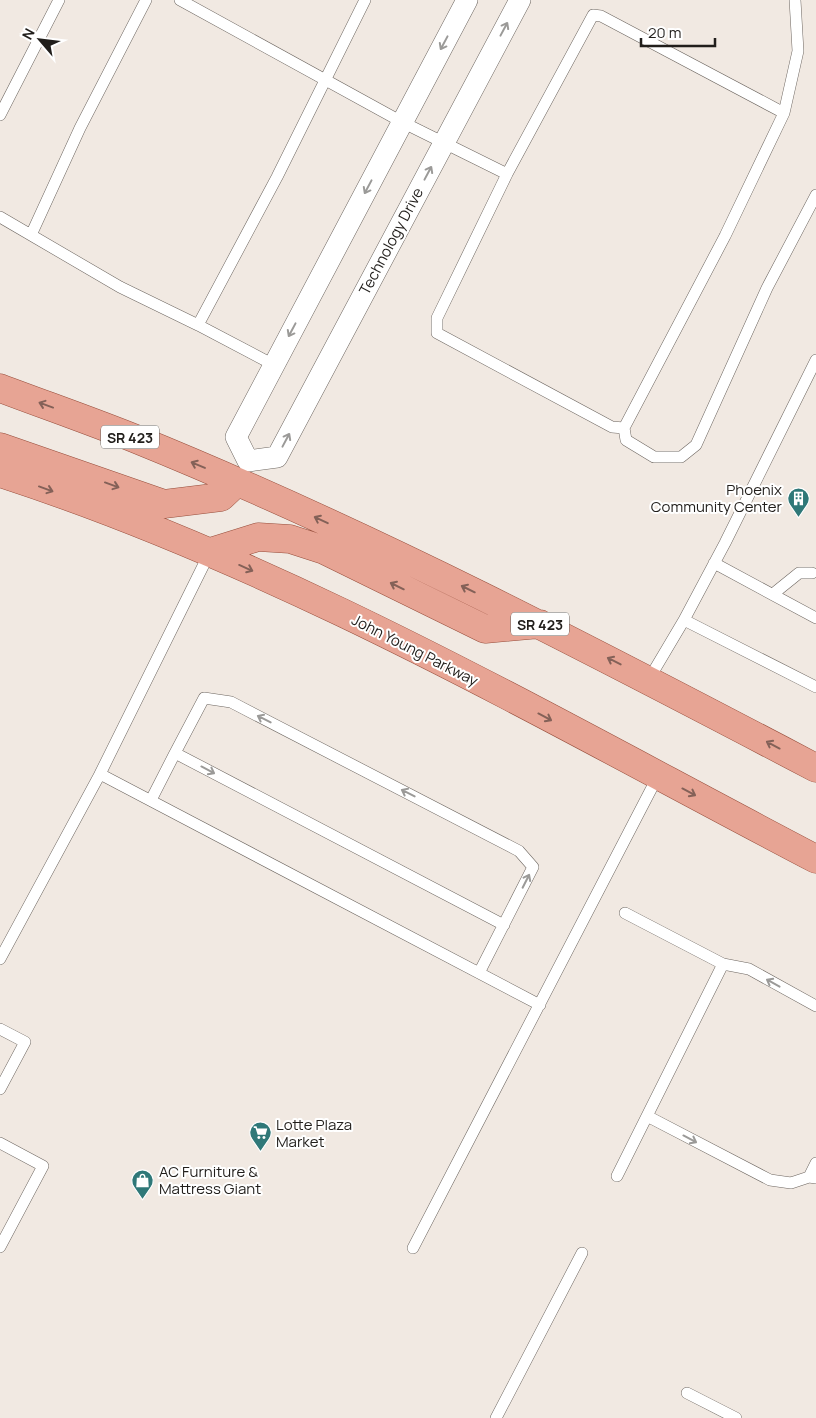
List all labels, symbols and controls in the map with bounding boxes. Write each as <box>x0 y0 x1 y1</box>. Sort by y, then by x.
north arrow <box>15 15 65 65</box>
scale bar <box>641 15 715 47</box>
one-way arrow <box>500 22 509 37</box>
text: 20 m <box>648 22 681 43</box>
text: N <box>17 25 39 43</box>
one-way arrow <box>439 35 448 50</box>
one-way arrow <box>423 165 433 180</box>
one-way arrow <box>363 179 373 194</box>
street label: Technology Drive <box>354 183 428 298</box>
one-way arrow <box>287 323 297 338</box>
one-way arrow <box>39 400 55 409</box>
road number: SR 423 <box>101 426 159 448</box>
one-way arrow <box>281 432 291 447</box>
one-way arrow <box>190 460 206 469</box>
place label: Phoenix Community Center <box>651 479 783 517</box>
one-way arrow <box>104 481 120 490</box>
one-way arrow <box>38 485 53 494</box>
building icon: Phoenix Community Center <box>786 486 810 517</box>
one-way arrow <box>314 515 329 525</box>
one-way arrow <box>238 564 253 573</box>
one-way arrow <box>390 581 405 590</box>
one-way arrow <box>461 584 476 593</box>
street label: John Young Parkway <box>348 609 482 691</box>
road number: SR 423 <box>511 612 569 636</box>
one-way arrow <box>607 656 622 665</box>
one-way arrow <box>537 712 552 722</box>
one-way arrow <box>256 714 271 724</box>
one-way arrow <box>766 740 781 750</box>
one-way arrow <box>200 766 215 775</box>
one-way arrow <box>401 788 416 797</box>
one-way arrow <box>681 788 696 797</box>
one-way arrow <box>521 874 531 889</box>
one-way arrow <box>767 977 781 987</box>
place label: Lotte Plaza Market <box>276 1114 352 1152</box>
supermarket icon: Lotte Plaza Market <box>248 1121 272 1152</box>
one-way arrow <box>682 1135 697 1144</box>
place label: AC Furniture & Mattress Giant <box>159 1161 261 1199</box>
shop icon: AC Furniture & Mattress Giant <box>131 1168 155 1199</box>

